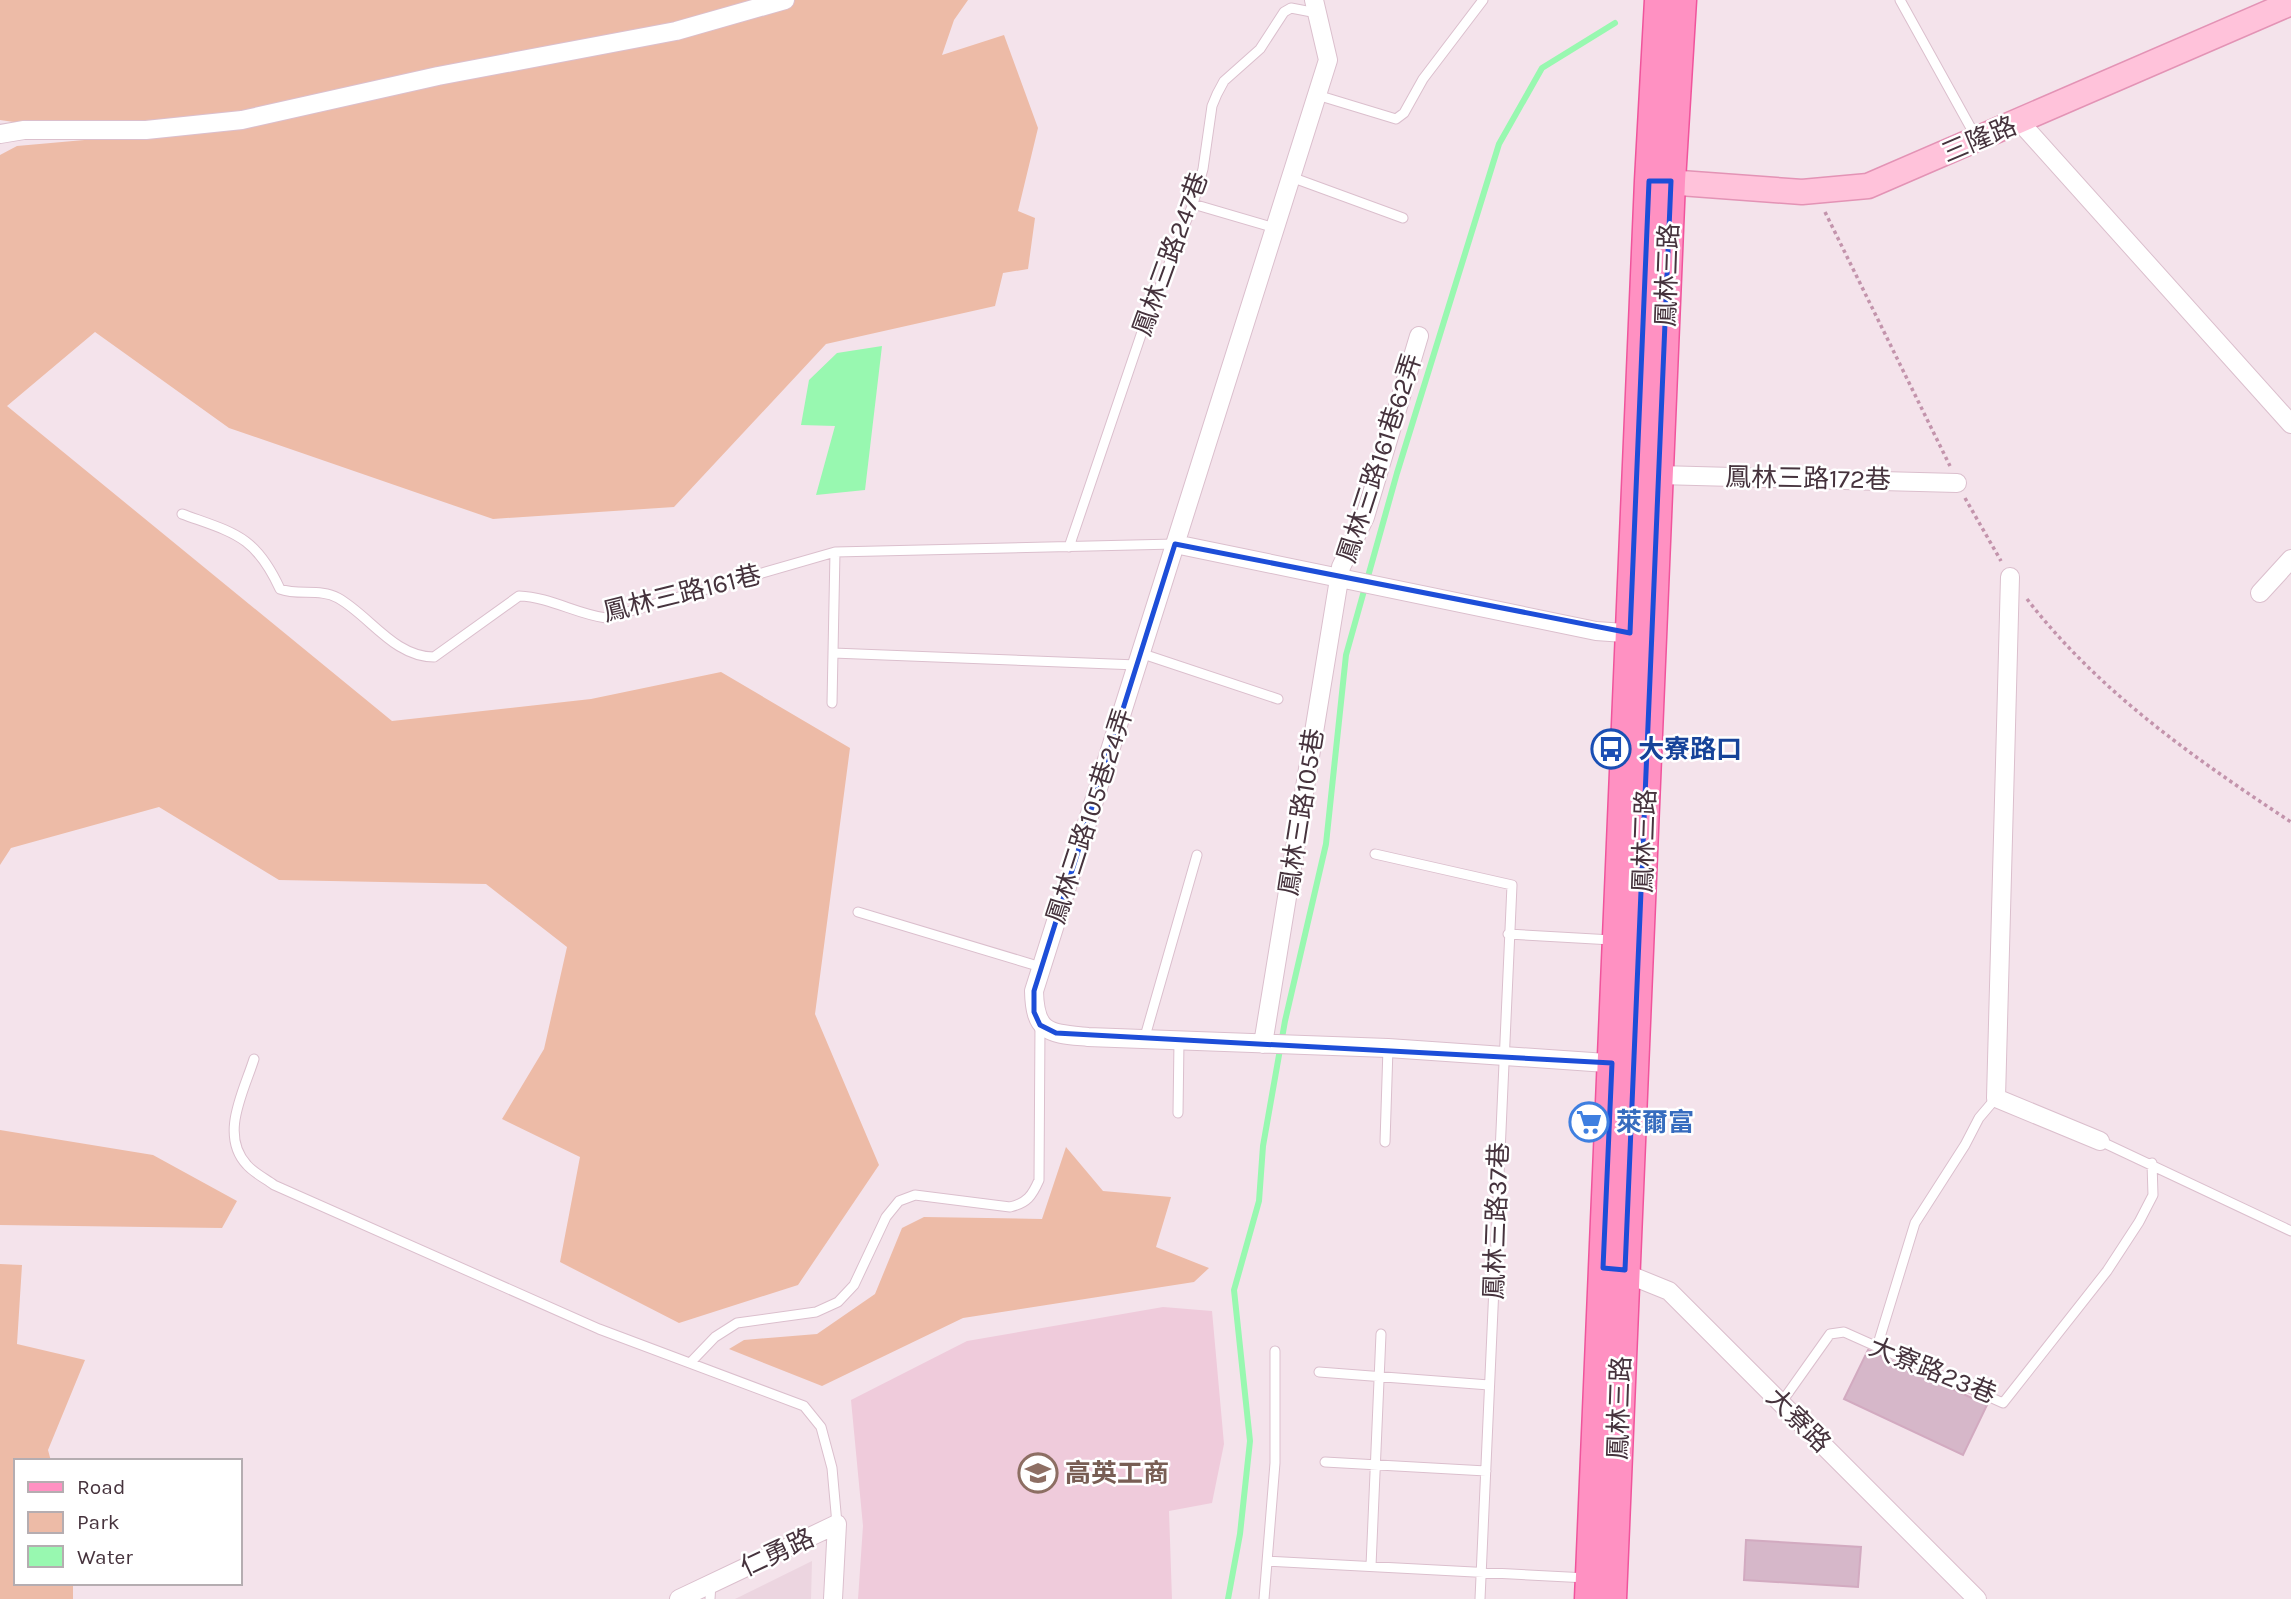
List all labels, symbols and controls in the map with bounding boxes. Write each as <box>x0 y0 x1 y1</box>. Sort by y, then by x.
street label: 三隆路 <box>1937 110 2021 169</box>
street label: 鳳林三路247巷 <box>1127 168 1214 340</box>
street label: 鳳林三路 <box>1650 223 1685 328</box>
street label: 鳳林三路161巷62弄 <box>1331 350 1428 567</box>
street label: 鳳林三路172巷 <box>1725 462 1891 495</box>
street label: 鳳林三路161巷 <box>600 559 765 628</box>
street label: 鳳林三路105巷24弄 <box>1040 705 1139 928</box>
street label: 鳳林三路105巷 <box>1273 726 1330 898</box>
bus stop icon: 大寮路口 <box>1590 728 1632 770</box>
place label: 大寮路口 <box>1638 734 1742 765</box>
street label: 鳳林三路 <box>1627 789 1662 894</box>
supermarket icon: 萊爾富 <box>1568 1101 1610 1143</box>
place label: 萊爾富 <box>1616 1107 1694 1138</box>
street label: 鳳林三路37巷 <box>1478 1142 1515 1300</box>
street label: 大寮路23巷 <box>1865 1331 2001 1410</box>
street label: 鳳林三路 <box>1602 1356 1637 1461</box>
street label: 大寮路 <box>1760 1382 1837 1459</box>
school or university icon: 高英工商 <box>1017 1452 1059 1494</box>
place label: 高英工商 <box>1065 1458 1169 1489</box>
legend <box>14 1459 242 1585</box>
text: Road <box>77 1475 125 1499</box>
text: Park <box>77 1510 120 1534</box>
street label: 仁勇路 <box>735 1522 819 1583</box>
text: Water <box>77 1545 133 1569</box>

